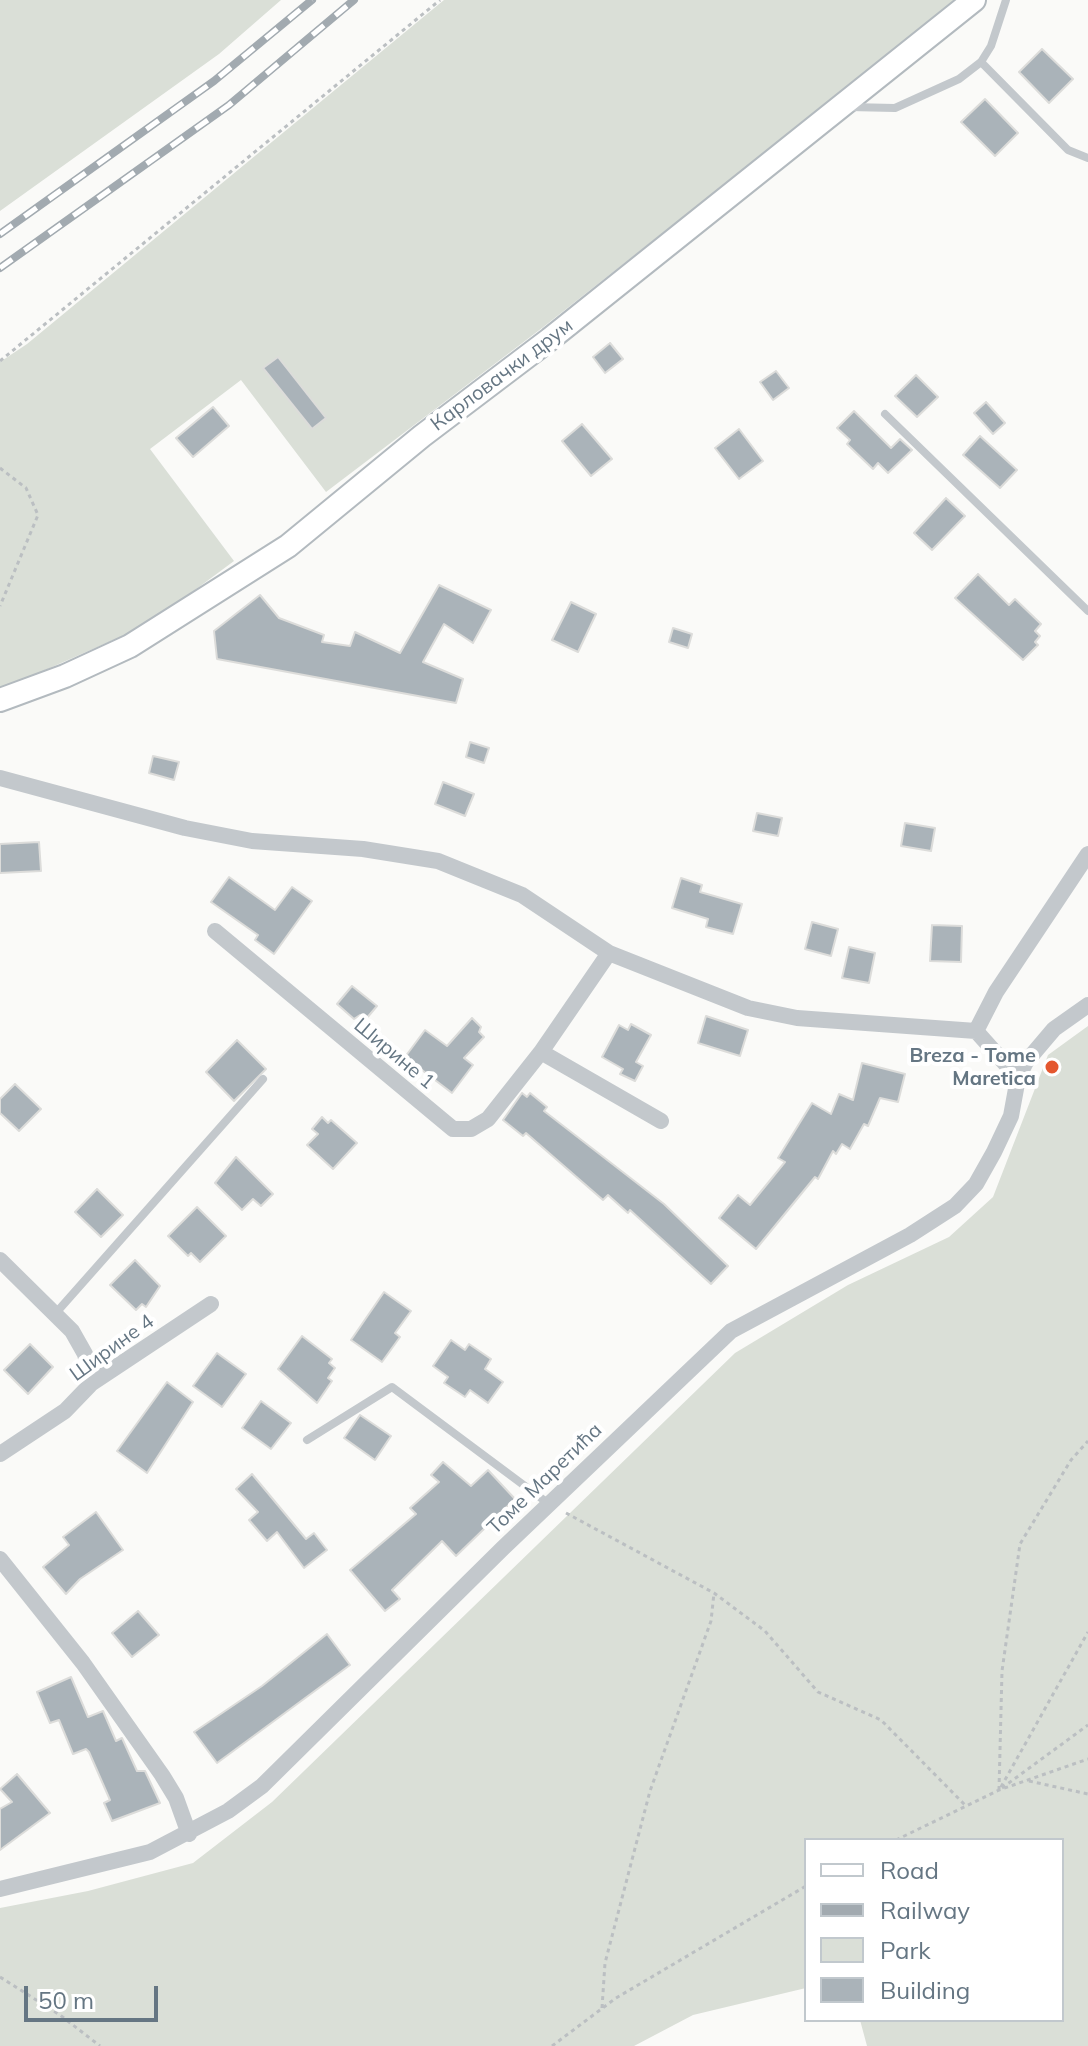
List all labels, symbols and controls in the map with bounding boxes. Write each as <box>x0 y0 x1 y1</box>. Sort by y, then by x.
street label: Карловачки друм <box>426 314 578 436</box>
street label: Ширине 1 <box>349 1013 439 1095</box>
place label: Breza - Tome Maretica <box>910 1044 1036 1091</box>
marker: Breza - Tome Maretica <box>1043 1058 1061 1076</box>
street label: Ширине 4 <box>65 1310 159 1386</box>
street label: Томе Маретића <box>483 1418 607 1540</box>
legend <box>804 1838 1064 2022</box>
text: Road <box>880 1855 939 1885</box>
text: Railway <box>880 1895 970 1925</box>
text: Park <box>880 1935 931 1965</box>
scale bar <box>28 1970 162 2020</box>
text: Building <box>880 1975 970 2005</box>
text: 50 m <box>38 1985 94 2015</box>

